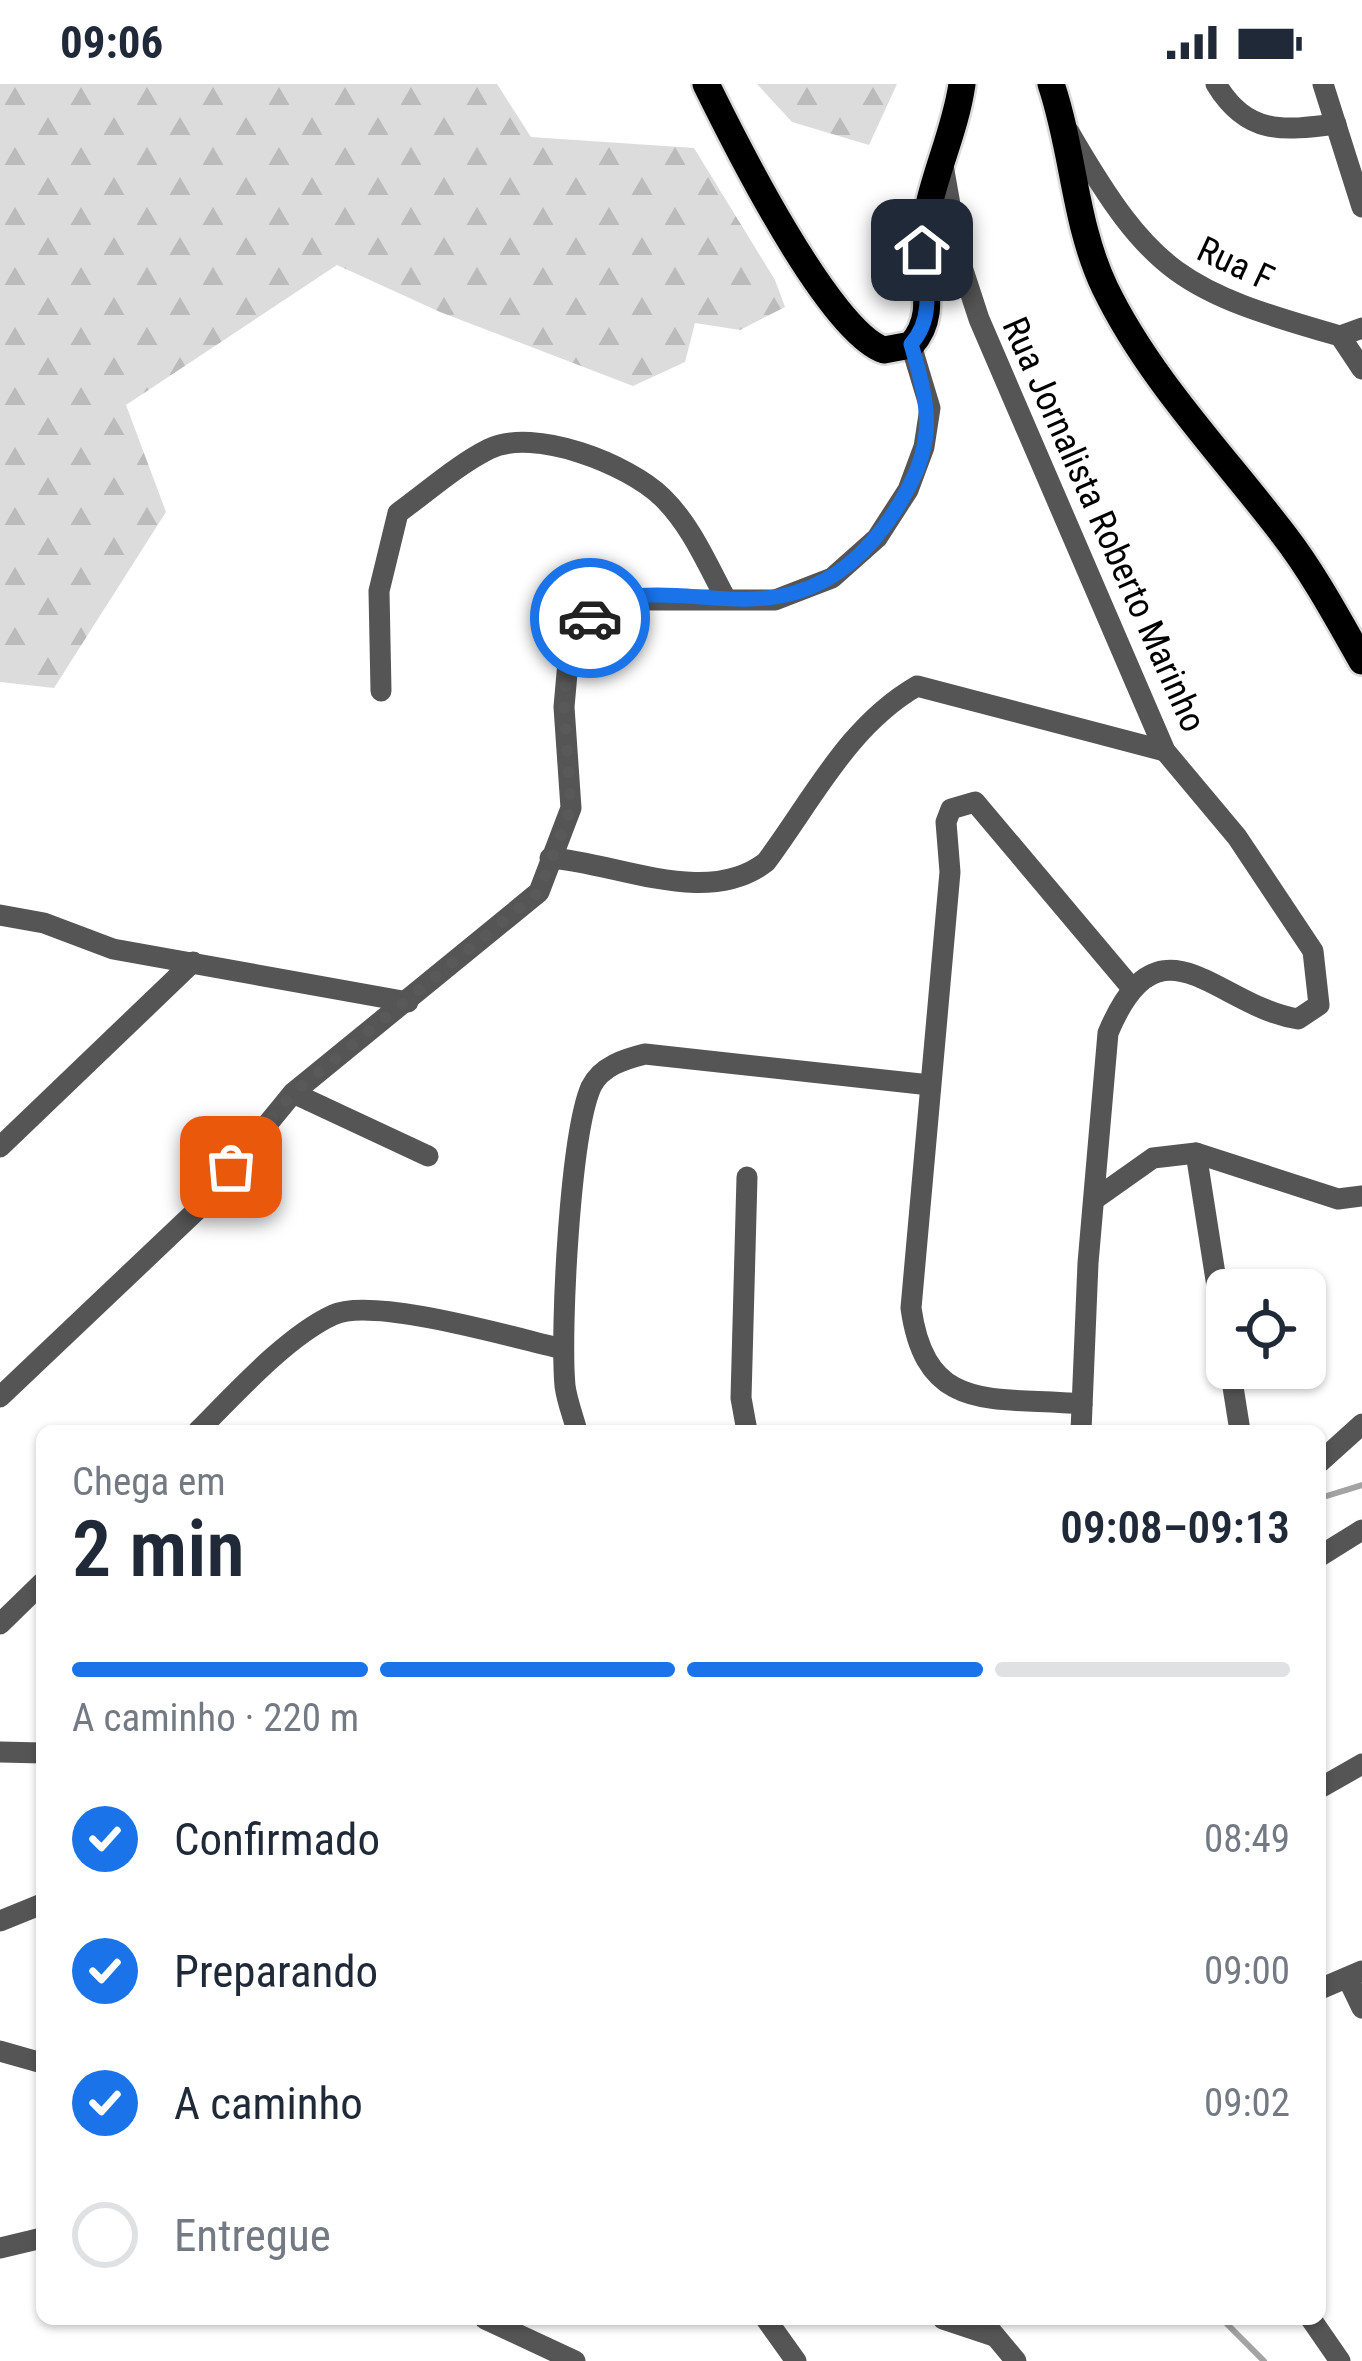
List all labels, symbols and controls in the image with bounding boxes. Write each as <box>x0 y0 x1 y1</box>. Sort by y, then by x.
text: 09:06 <box>60 16 163 69</box>
pin <box>871 199 973 301</box>
icon: home <box>889 217 955 283</box>
street label: Rua F <box>1191 228 1280 300</box>
street label: Rua Jornalista Roberto Marinho <box>994 311 1215 738</box>
courier <box>530 558 650 678</box>
icon: car <box>557 585 623 651</box>
pin <box>180 1116 282 1218</box>
icon: bag <box>198 1134 264 1200</box>
map controls <box>1206 1269 1326 1389</box>
button: locate <box>1206 1269 1326 1389</box>
text: Chega em <box>72 1459 226 1505</box>
text: 09:08–09:13 <box>1060 1501 1290 1554</box>
text: 2 min <box>72 1504 245 1595</box>
text: A caminho · 220 m <box>72 1695 359 1741</box>
icon: check <box>72 1806 138 1872</box>
text: Confirmado <box>174 1813 380 1866</box>
text: 08:49 <box>1204 1816 1290 1862</box>
icon: check <box>72 1938 138 2004</box>
text: Preparando <box>174 1945 378 1998</box>
text: 09:00 <box>1204 1948 1290 1994</box>
icon: check <box>72 2070 138 2136</box>
text: A caminho <box>174 2077 363 2130</box>
text: 09:02 <box>1204 2080 1290 2126</box>
text: Entregue <box>174 2209 331 2262</box>

